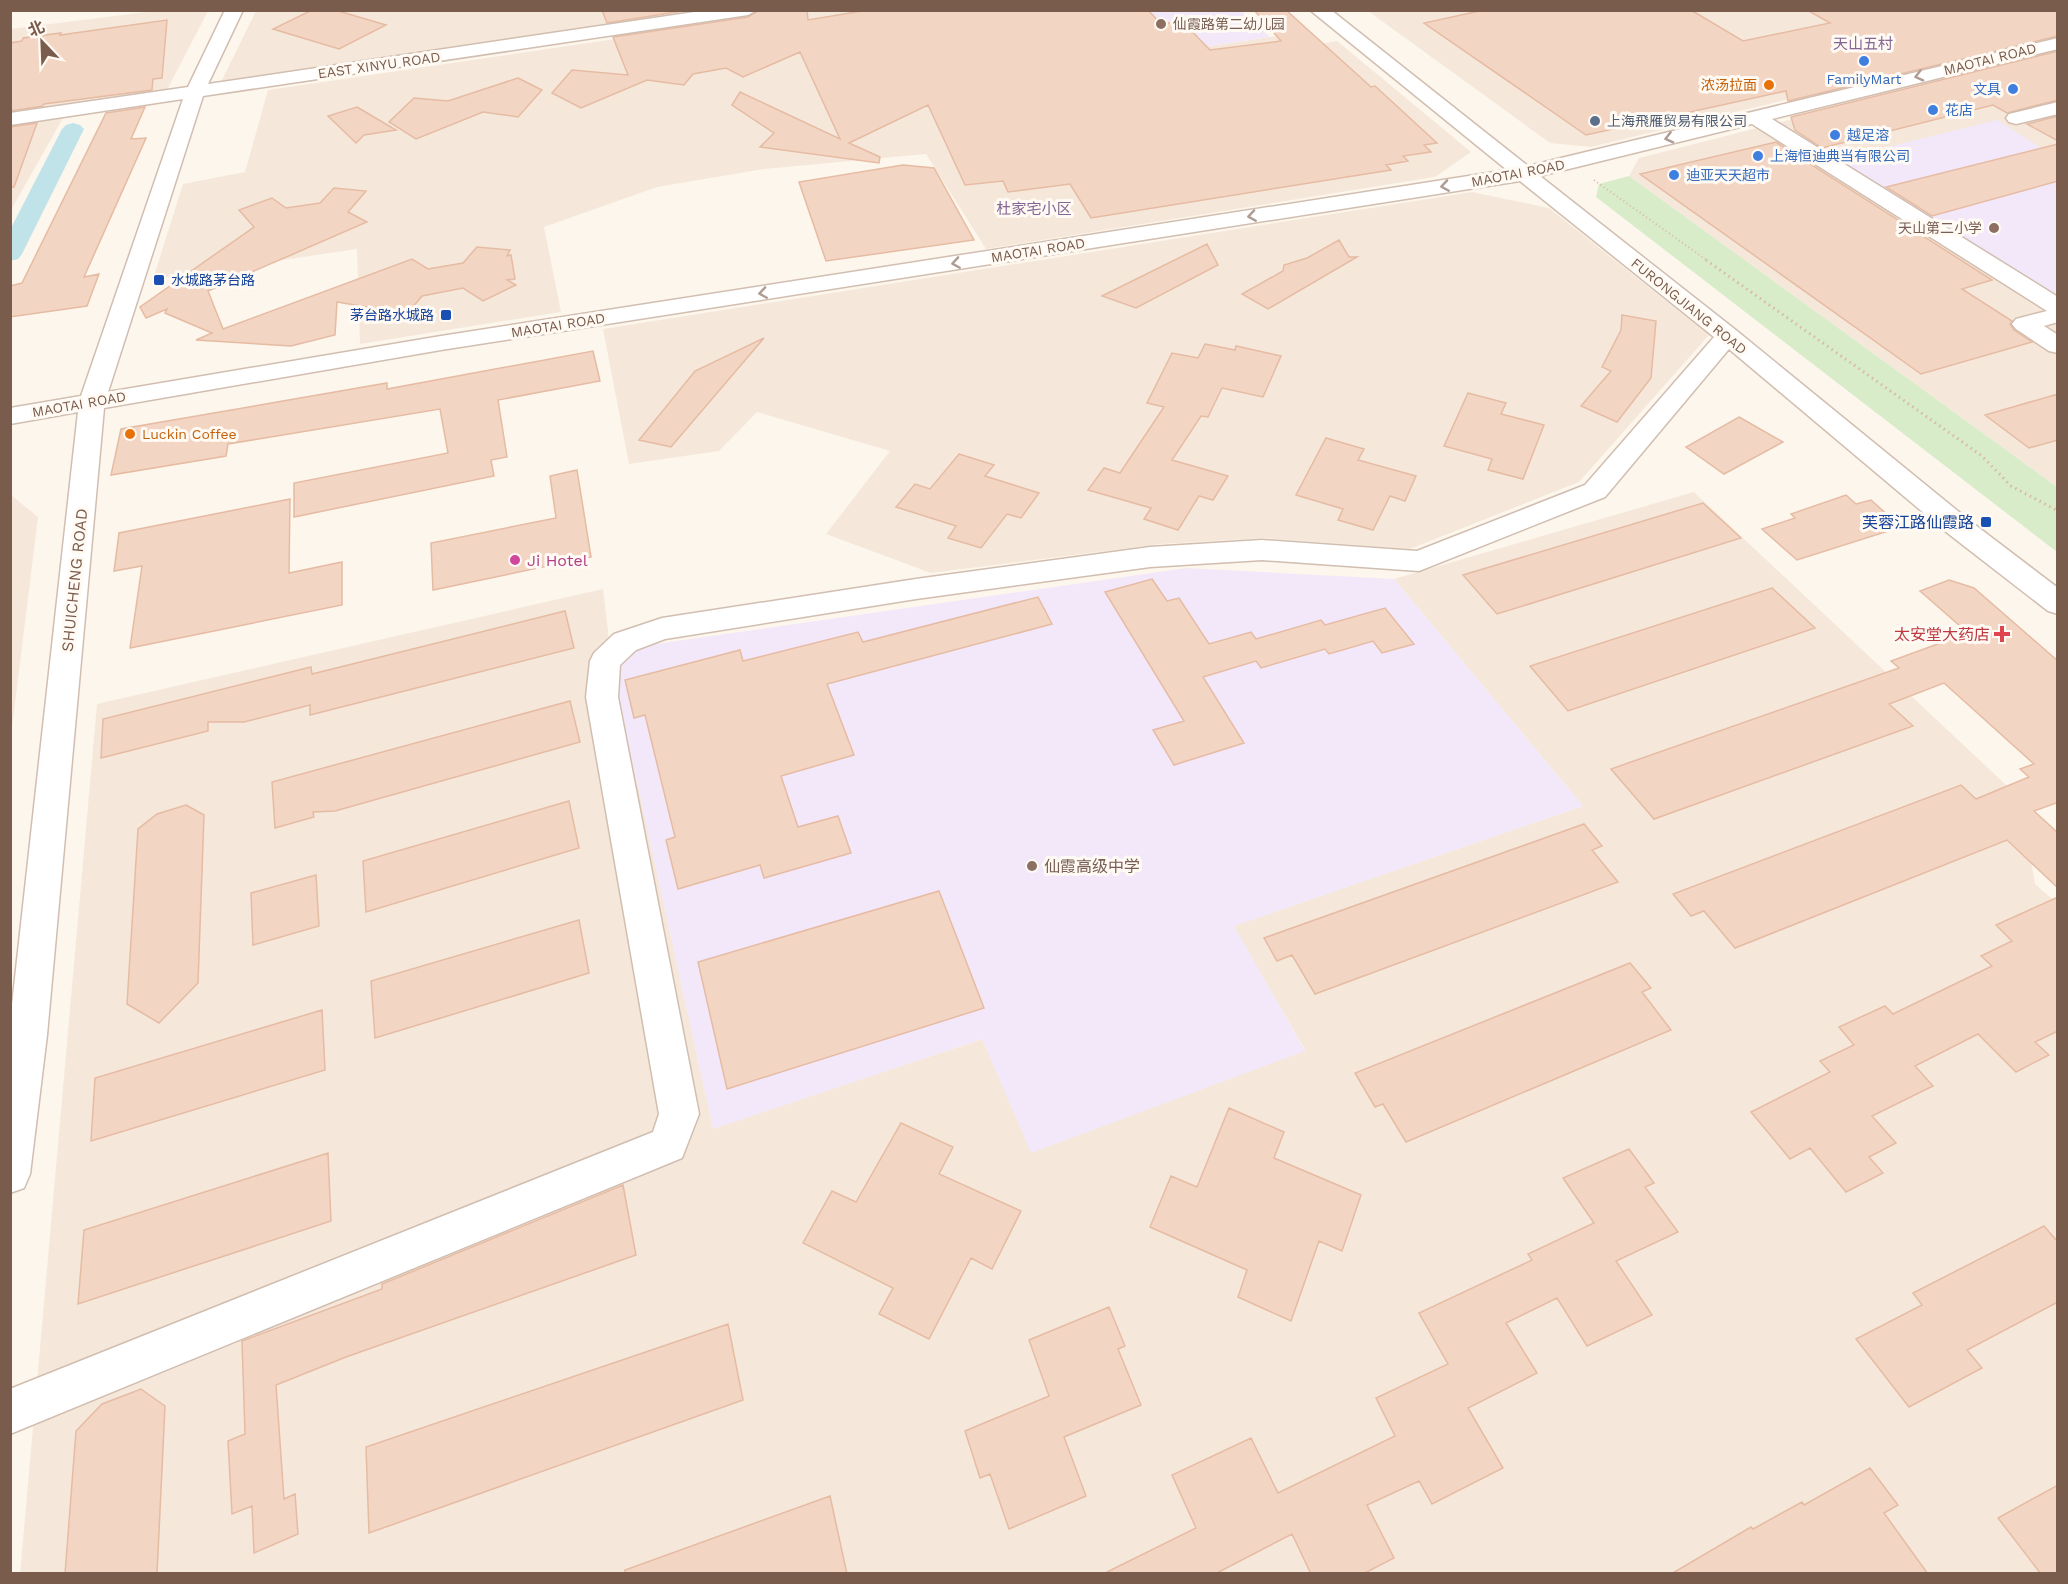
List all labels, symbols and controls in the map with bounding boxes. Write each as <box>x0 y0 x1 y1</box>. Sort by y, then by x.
north arrow <box>12 12 72 72</box>
place label: 仙霞路第二幼儿园 <box>1173 16 1285 32</box>
text: 北 <box>25 17 47 41</box>
marker: 仙霞路第二幼儿园 <box>1154 17 1168 31</box>
district label: 天山五村 <box>1833 35 1893 53</box>
street label: MAOTAI ROAD <box>1942 40 2038 78</box>
street label: EAST XINYU ROAD <box>317 48 441 82</box>
marker: FamilyMart <box>1857 54 1871 68</box>
one-way arrow <box>1914 69 1924 82</box>
place label: FamilyMart <box>1827 71 1902 87</box>
place label: 浓汤拉面 <box>1701 77 1757 93</box>
marker: 浓汤拉面 <box>1762 78 1776 92</box>
place label: 文具 <box>1973 81 2001 97</box>
marker: 文具 <box>2006 82 2020 96</box>
place label: 花店 <box>1945 102 1973 118</box>
marker: 花店 <box>1926 103 1940 117</box>
place label: 上海飛雁贸易有限公司 <box>1607 113 1747 129</box>
marker: 上海飛雁贸易有限公司 <box>1588 114 1602 128</box>
place label: 越足溶 <box>1847 127 1889 143</box>
marker: 越足溶 <box>1828 128 1842 142</box>
one-way arrow <box>1664 131 1674 144</box>
place label: 上海恒迪典当有限公司 <box>1770 148 1910 164</box>
marker: 上海恒迪典当有限公司 <box>1751 149 1765 163</box>
street label: MAOTAI ROAD <box>1470 156 1566 190</box>
place label: 迪亚天天超市 <box>1686 167 1770 183</box>
marker: 迪亚天天超市 <box>1667 168 1681 182</box>
one-way arrow <box>1440 180 1449 192</box>
district label: 杜家宅小区 <box>996 200 1072 218</box>
one-way arrow <box>1247 210 1257 222</box>
place label: 天山第二小学 <box>1898 220 1982 236</box>
marker: 天山第二小学 <box>1987 221 2001 235</box>
street label: MAOTAI ROAD <box>990 235 1086 265</box>
street label: FURONGJIANG ROAD <box>1628 255 1750 357</box>
one-way arrow <box>951 256 960 268</box>
place label: 水城路茅台路 <box>171 272 255 288</box>
marker: 水城路茅台路 <box>152 273 166 287</box>
one-way arrow <box>758 286 768 299</box>
place label: 茅台路水城路 <box>350 307 434 323</box>
marker: 茅台路水城路 <box>439 308 453 322</box>
street label: MAOTAI ROAD <box>510 310 606 340</box>
street label: MAOTAI ROAD <box>31 388 127 420</box>
place label: Luckin Coffee <box>142 426 237 442</box>
marker: Luckin Coffee <box>123 427 137 441</box>
street label: SHUICHENG ROAD <box>58 507 91 653</box>
place label: 芙蓉江路仙霞路 <box>1862 513 1974 532</box>
marker: 芙蓉江路仙霞路 <box>1979 515 1993 529</box>
place label: Ji Hotel <box>527 551 588 570</box>
marker: Ji Hotel <box>508 553 522 567</box>
place label: 太安堂大药店 <box>1894 625 1990 644</box>
marker: 太安堂大药店 <box>1995 627 2009 641</box>
place label: 仙霞高级中学 <box>1044 857 1140 876</box>
marker: 仙霞高级中学 <box>1025 859 1039 873</box>

